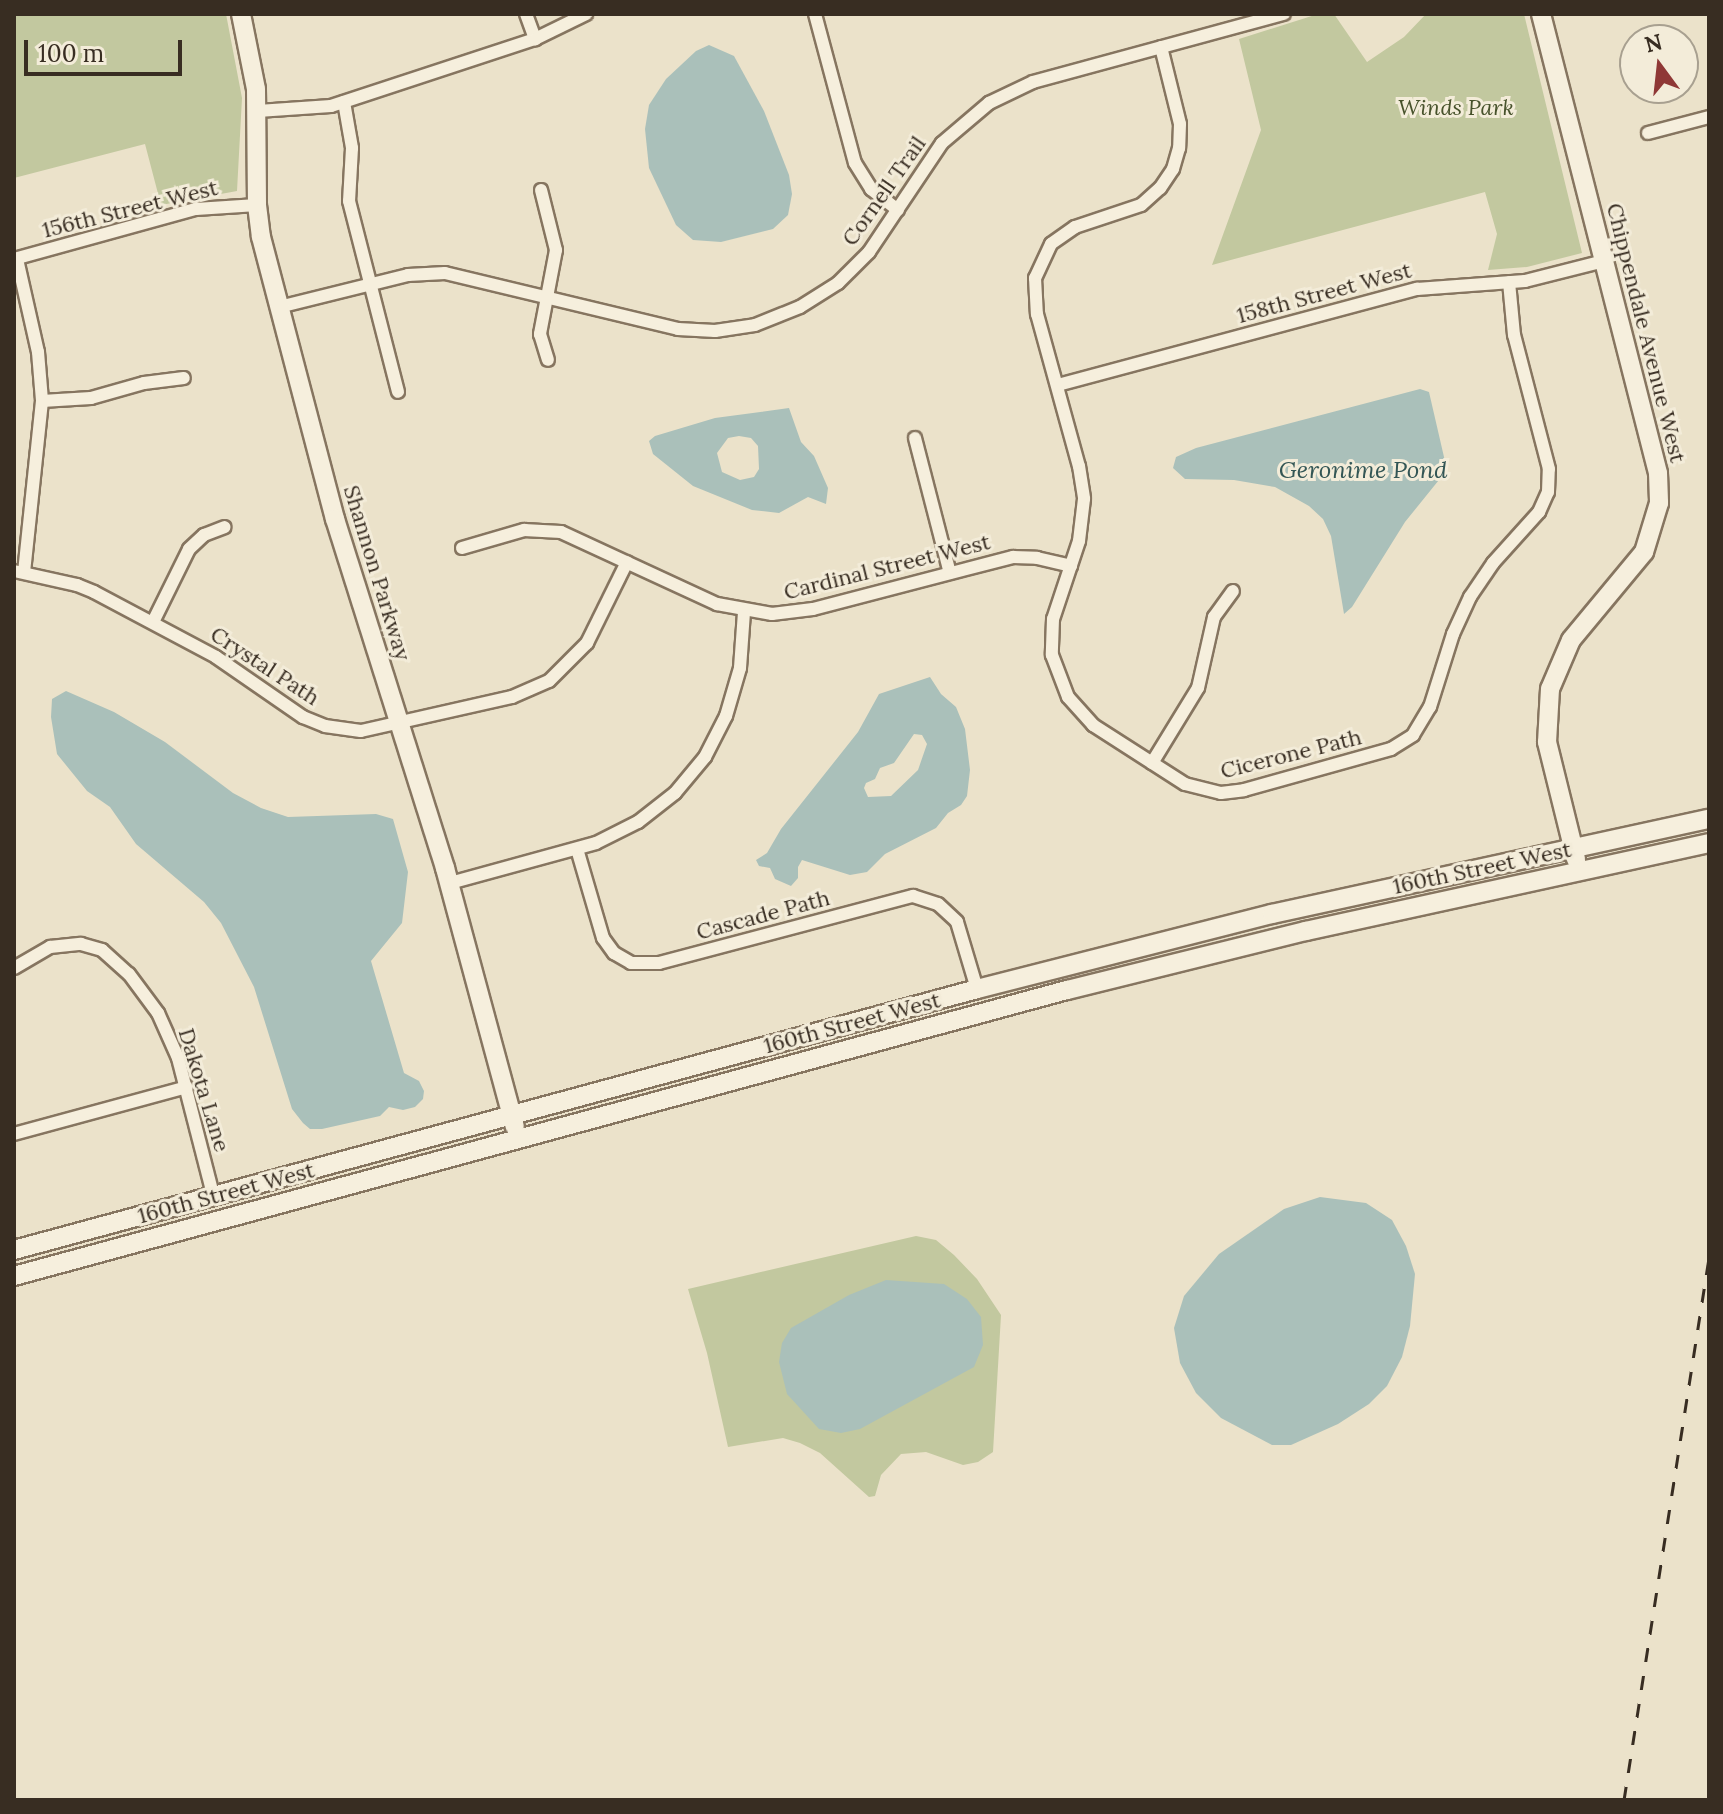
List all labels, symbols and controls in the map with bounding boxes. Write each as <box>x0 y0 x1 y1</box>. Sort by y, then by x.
scale bar <box>28 24 186 74</box>
north arrow <box>1619 24 1699 104</box>
text: N <box>1641 27 1665 58</box>
text: 100 m <box>38 38 104 69</box>
park label: Winds Park <box>1398 95 1514 121</box>
street label: Cornell Trail <box>837 131 931 251</box>
street label: 156th Street West <box>39 174 221 244</box>
street label: Chippendale Avenue West <box>1601 200 1691 466</box>
street label: 158th Street West <box>1234 257 1414 329</box>
water label: Geronime Pond <box>1279 456 1447 484</box>
street label: Shannon Parkway <box>338 482 416 664</box>
street label: Cardinal Street West <box>781 529 993 605</box>
street label: Crystal Path <box>205 621 325 711</box>
street label: Cicerone Path <box>1218 724 1364 784</box>
street label: 160th Street West <box>1390 836 1574 900</box>
street label: Cascade Path <box>693 885 833 945</box>
street label: 160th Street West <box>761 987 943 1059</box>
street label: Dakota Lane <box>173 1025 235 1155</box>
street label: 160th Street West <box>135 1157 317 1229</box>

